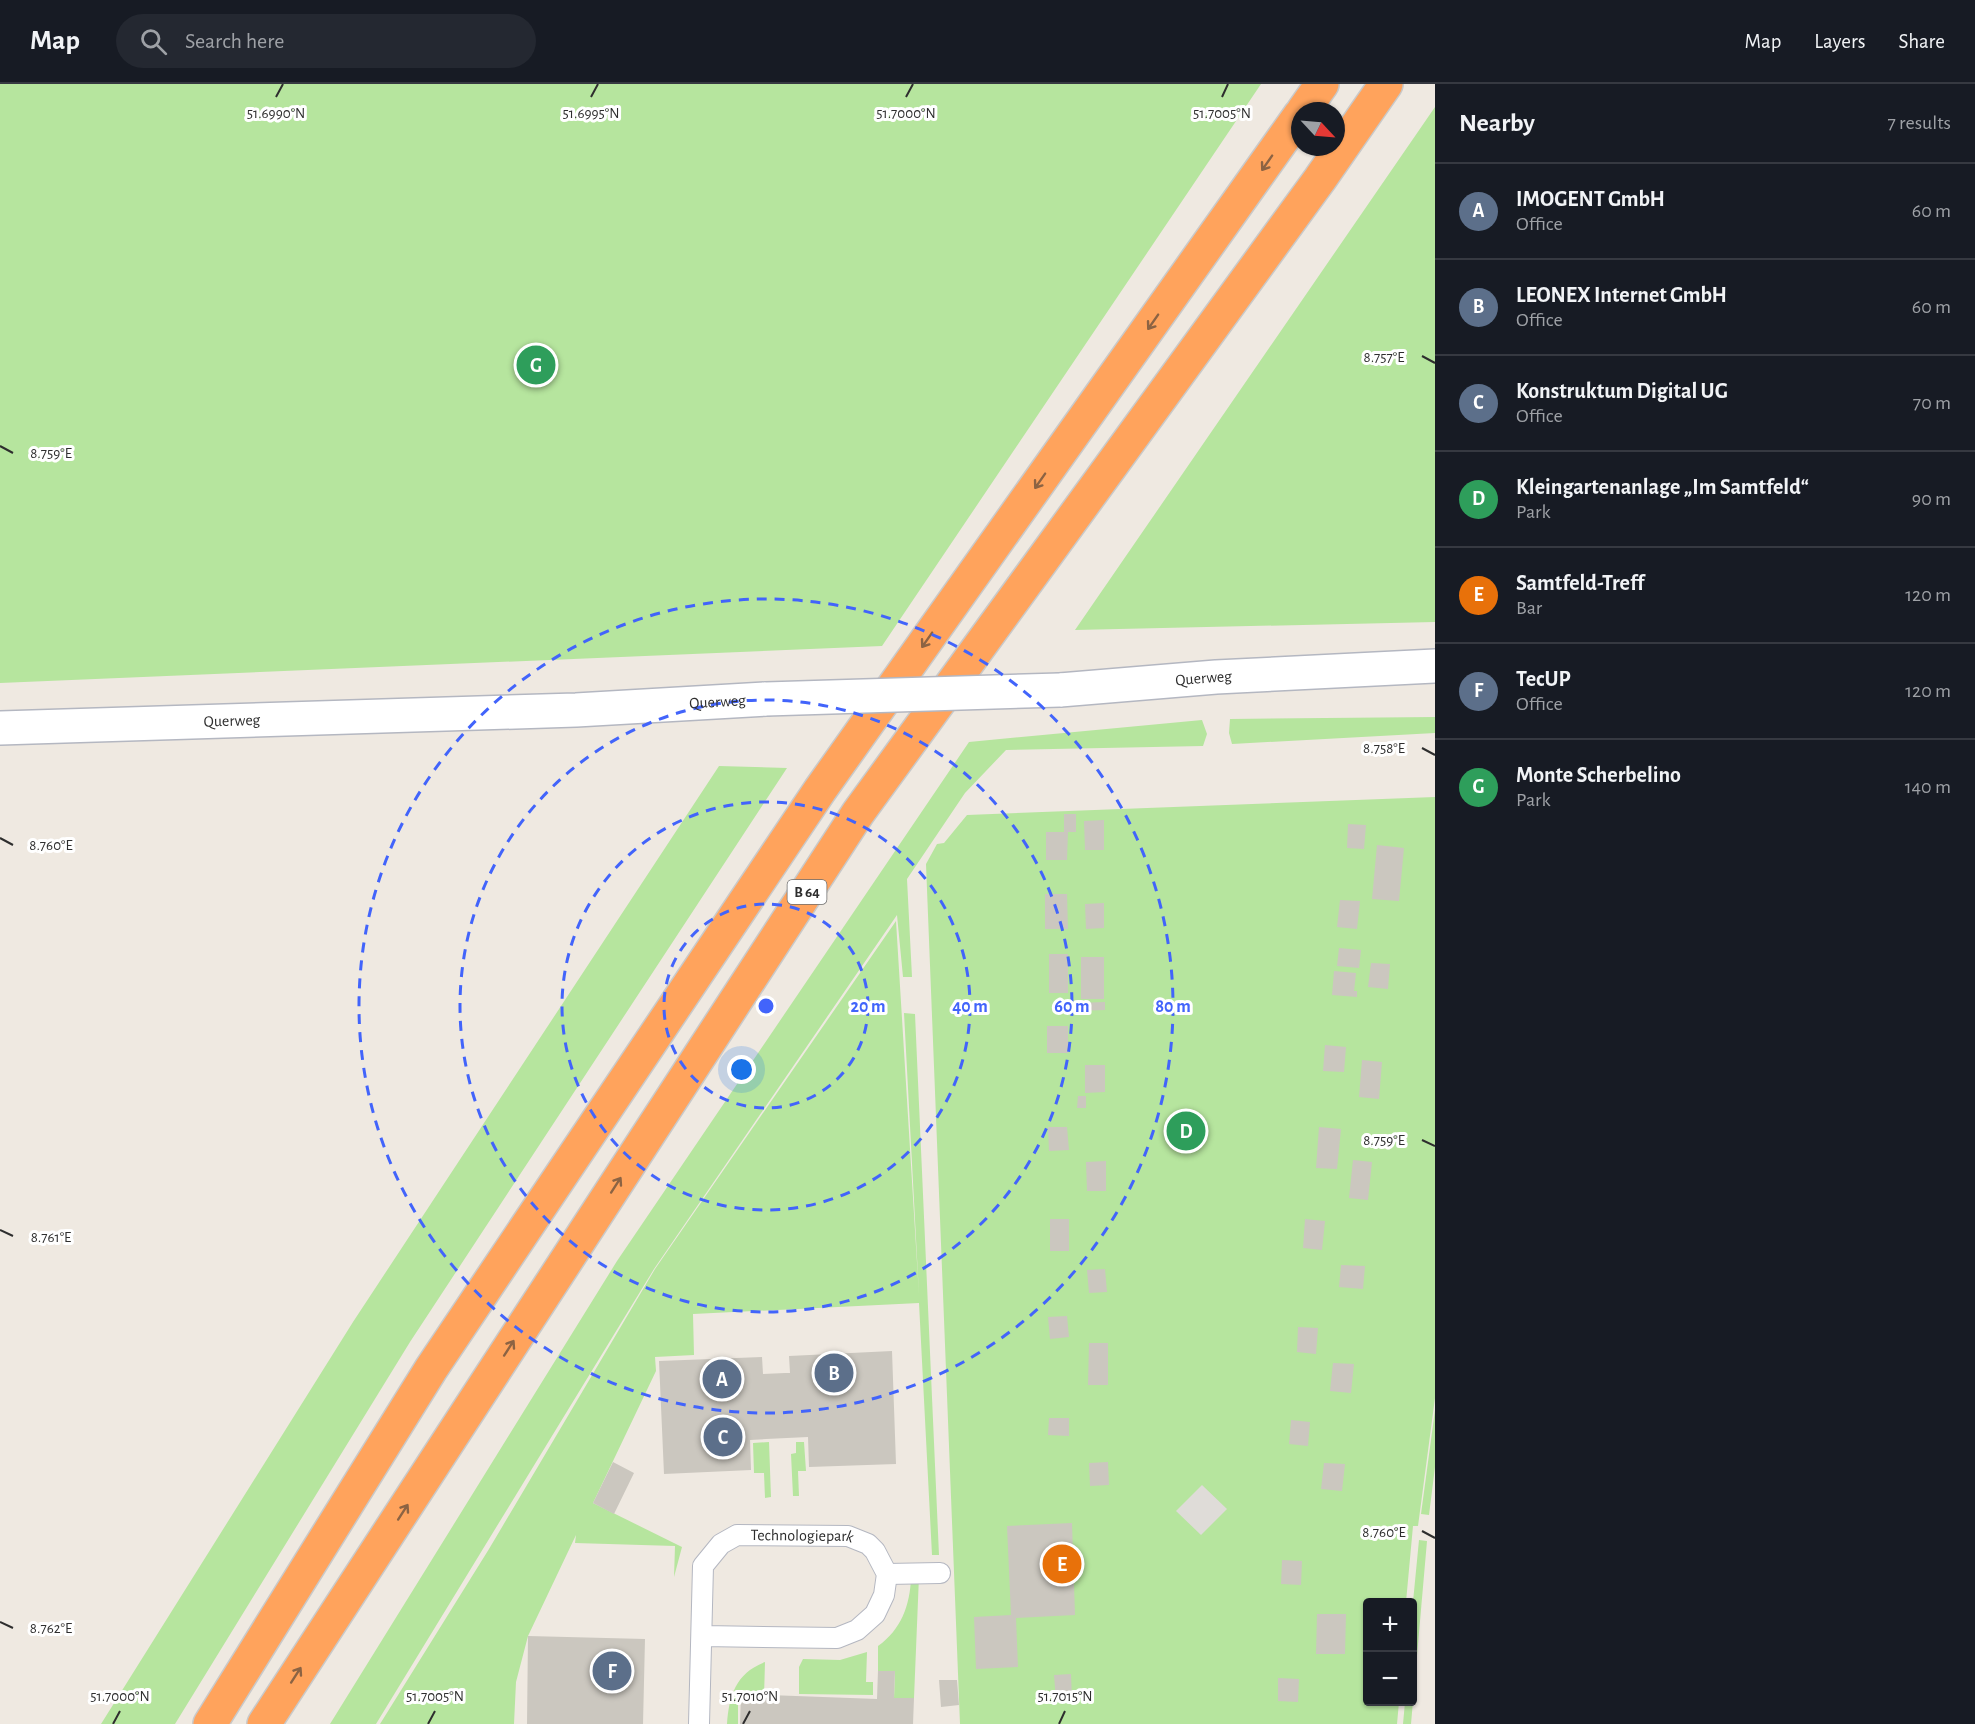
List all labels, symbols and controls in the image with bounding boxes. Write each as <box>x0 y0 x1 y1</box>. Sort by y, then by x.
search box <box>116 14 536 68</box>
icon: search <box>137 25 170 58</box>
text: Map <box>30 27 80 55</box>
text: Search here <box>185 30 284 52</box>
text: Map <box>1745 31 1781 52</box>
text: Layers <box>1814 31 1865 52</box>
text: Share <box>1898 31 1945 52</box>
north arrow <box>1291 102 1345 156</box>
text: 51.6990°N <box>247 106 305 121</box>
text: 51.6995°N <box>563 106 619 121</box>
text: 51.7000°N <box>876 106 936 121</box>
text: 51.7005°N <box>1193 106 1251 121</box>
text: Nearby <box>1459 110 1535 136</box>
text: 7 results <box>1887 113 1951 133</box>
one-way arrow <box>1260 155 1273 171</box>
text: IMOGENT GmbH <box>1516 188 1665 210</box>
text: A <box>1473 201 1485 221</box>
text: 60 m <box>1912 201 1951 221</box>
text: Office <box>1516 214 1563 234</box>
text: LEONEX Internet GmbH <box>1516 284 1727 306</box>
text: B <box>1473 297 1484 317</box>
text: 60 m <box>1912 297 1951 317</box>
text: Office <box>1516 310 1563 330</box>
one-way arrow <box>1147 314 1159 330</box>
pin: G <box>516 342 556 388</box>
text: 8.757°E <box>1364 350 1404 365</box>
text: Konstruktum Digital UG <box>1516 380 1728 402</box>
text: C <box>1473 393 1484 413</box>
text: 70 m <box>1913 393 1951 413</box>
text: Office <box>1516 406 1563 426</box>
text: 8.759°E <box>30 446 72 461</box>
one-way arrow <box>1034 472 1046 488</box>
text: Kleingartenanlage „Im Samtfeld“ <box>1516 476 1809 498</box>
text: D <box>1472 489 1485 509</box>
text: 90 m <box>1912 489 1951 509</box>
text: Park <box>1516 502 1551 522</box>
text: Samtfeld-Treff <box>1516 572 1644 594</box>
text: E <box>1473 585 1484 605</box>
text: 120 m <box>1905 585 1951 605</box>
text: Bar <box>1516 598 1542 618</box>
one-way arrow <box>921 631 933 647</box>
street label: Querweg <box>1175 668 1232 689</box>
text: TecUP <box>1516 668 1571 690</box>
text: F <box>1474 681 1483 701</box>
text: 120 m <box>1905 681 1951 701</box>
street label: Querweg <box>689 692 746 712</box>
text: Office <box>1516 694 1563 714</box>
street label: Querweg <box>203 712 261 731</box>
text: 8.758°E <box>1363 741 1405 756</box>
text: Monte Scherbelino <box>1516 764 1681 786</box>
text: G <box>1473 777 1484 797</box>
text: 140 m <box>1905 777 1951 797</box>
text: Park <box>1516 790 1551 810</box>
text: 8.760°E <box>29 838 73 853</box>
road number: B 64 <box>788 880 826 904</box>
centre of rings <box>756 996 776 1016</box>
text: 20 m <box>850 998 886 1016</box>
text: 40 m <box>952 998 988 1016</box>
text: 60 m <box>1054 998 1090 1016</box>
text: 80 m <box>1155 998 1191 1016</box>
your location <box>727 1055 756 1084</box>
pin: D <box>1166 1108 1206 1154</box>
text: 8.759°E <box>1363 1133 1405 1148</box>
one-way arrow <box>610 1177 622 1194</box>
text: 8.761°E <box>31 1230 71 1245</box>
one-way arrow <box>503 1340 516 1357</box>
pin: B <box>814 1350 854 1396</box>
pin: A <box>702 1356 742 1402</box>
pin: C <box>704 1414 742 1460</box>
one-way arrow <box>397 1504 409 1521</box>
text: 8.760°E <box>1362 1525 1406 1540</box>
street label: Technologiepark <box>750 1527 857 1546</box>
pin: E <box>1042 1542 1082 1586</box>
map controls <box>1363 1598 1417 1706</box>
button: + <box>1363 1598 1417 1652</box>
text: 8.762°E <box>30 1621 72 1636</box>
pin: F <box>592 1648 632 1694</box>
button: − <box>1363 1652 1417 1706</box>
one-way arrow <box>290 1667 302 1684</box>
text: 51.7000°N <box>90 1689 150 1704</box>
text: 51.7005°N <box>406 1689 464 1704</box>
text: 51.7010°N <box>722 1689 778 1704</box>
text: 51.7015°N <box>1037 1689 1093 1704</box>

